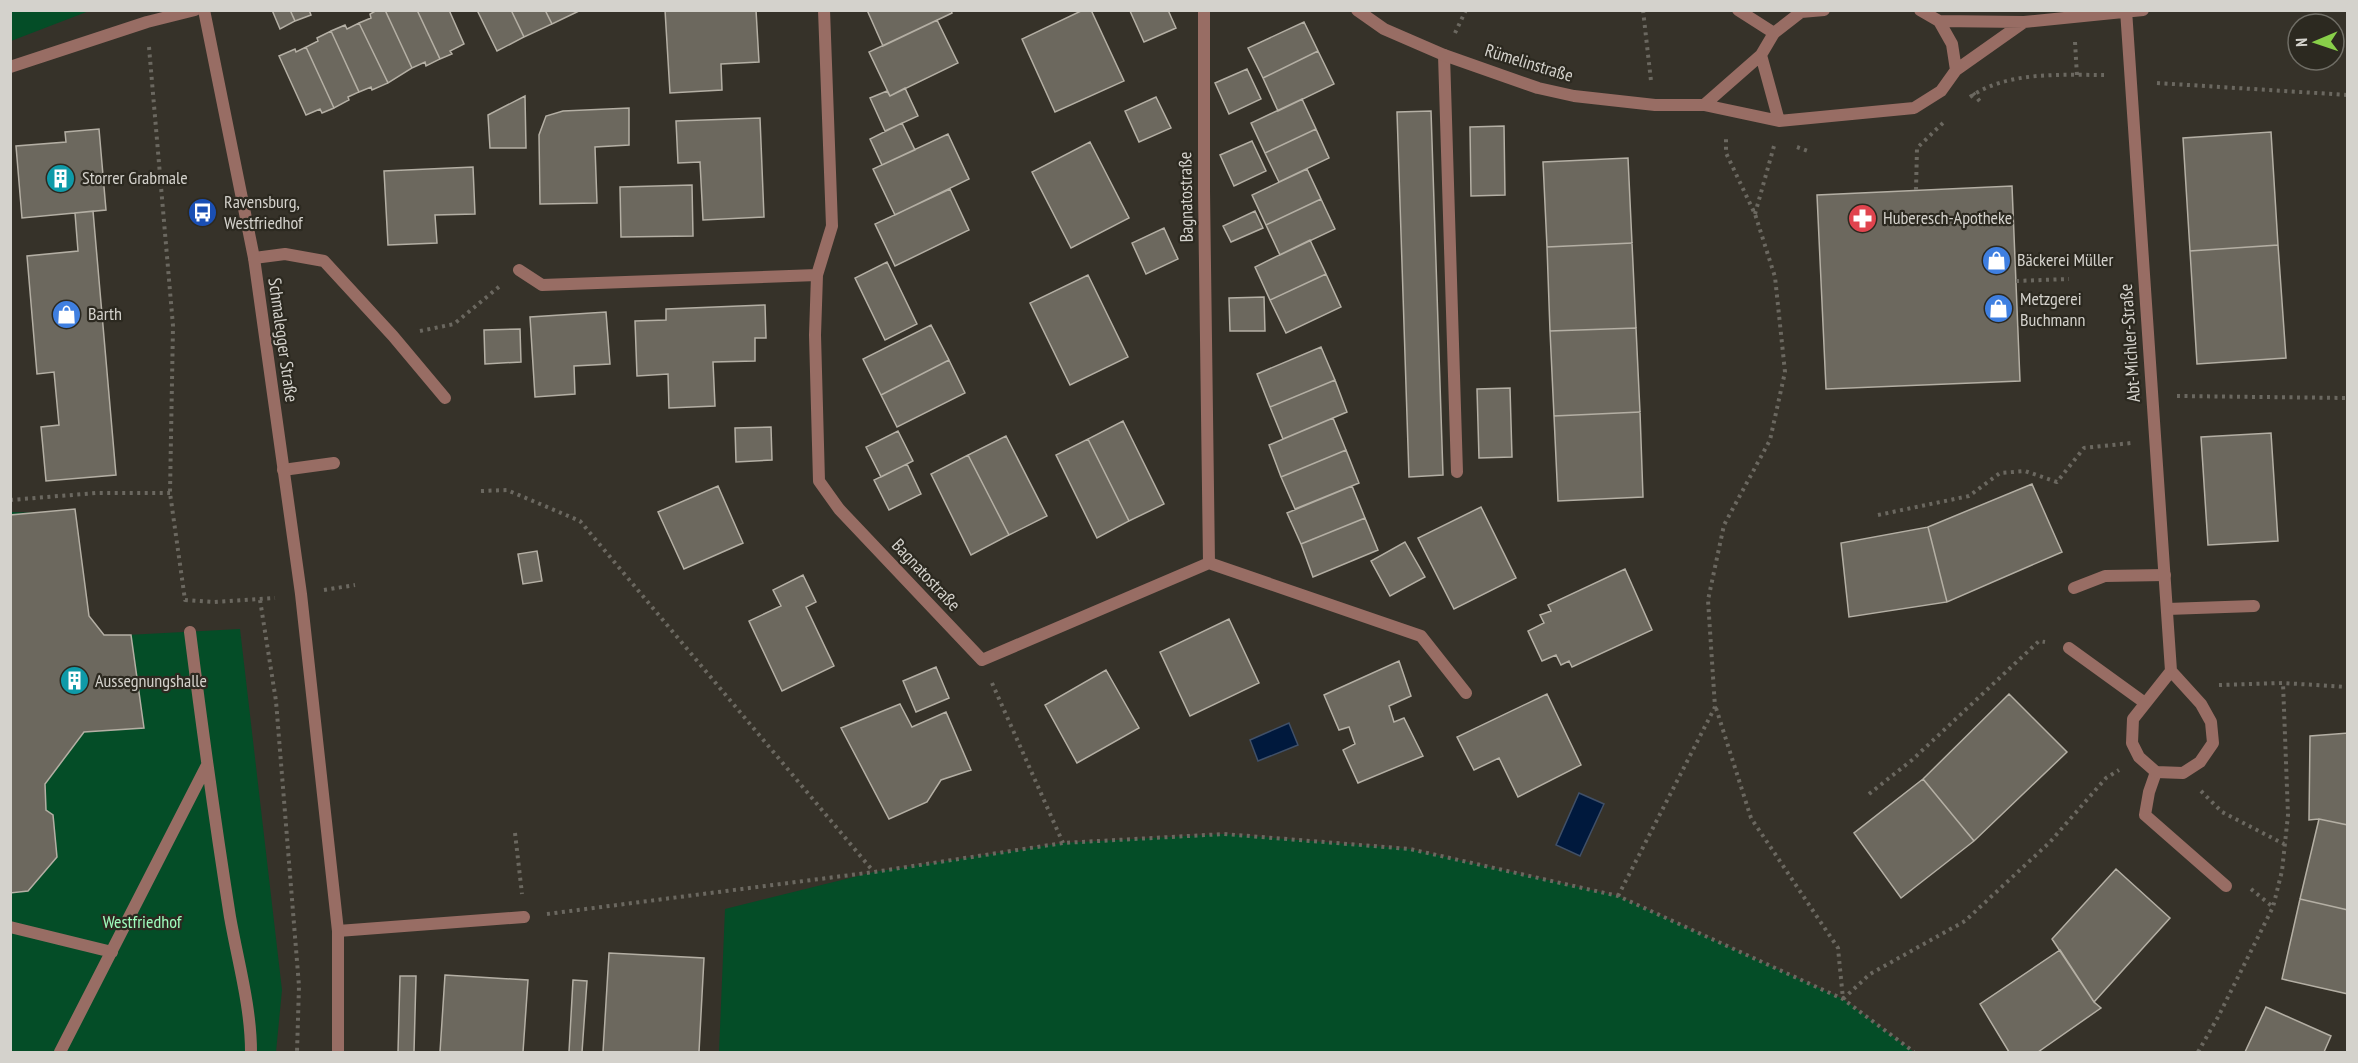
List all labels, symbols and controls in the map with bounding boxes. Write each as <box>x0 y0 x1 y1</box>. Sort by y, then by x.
north arrow <box>2286 12 2346 72</box>
street label: Rümelinstraße <box>1482 38 1576 87</box>
text: N <box>2291 38 2311 47</box>
street label: Bagnatostraße <box>1173 152 1198 242</box>
building icon: Storrer Grabmale <box>45 162 77 194</box>
place label: Storrer Grabmale <box>82 166 188 189</box>
place label: Ravensburg, Westfriedhof <box>224 190 304 234</box>
bus stop icon: Ravensburg, Westfriedhof <box>187 196 219 228</box>
pharmacy icon: Huberesch-Apotheke <box>1846 202 1878 234</box>
place label: Huberesch-Apotheke <box>1883 206 2012 229</box>
shop icon: Bäckerei Müller <box>1980 244 2012 276</box>
place label: Bäckerei Müller <box>2017 248 2114 271</box>
street label: Schmalegger Straße <box>263 276 304 404</box>
street label: Abt-Michler-Straße <box>2114 283 2145 403</box>
place label: Metzgerei Buchmann <box>2020 287 2085 331</box>
shop icon: Metzgerei Buchmann <box>1983 293 2015 325</box>
shop icon: Barth <box>51 298 83 330</box>
place label: Barth <box>88 302 122 325</box>
street label: Bagnatostraße <box>887 534 966 616</box>
building icon: Aussegnungshalle <box>58 665 90 697</box>
place label: Aussegnungshalle <box>95 669 207 692</box>
park label: Westfriedhof <box>103 910 183 933</box>

